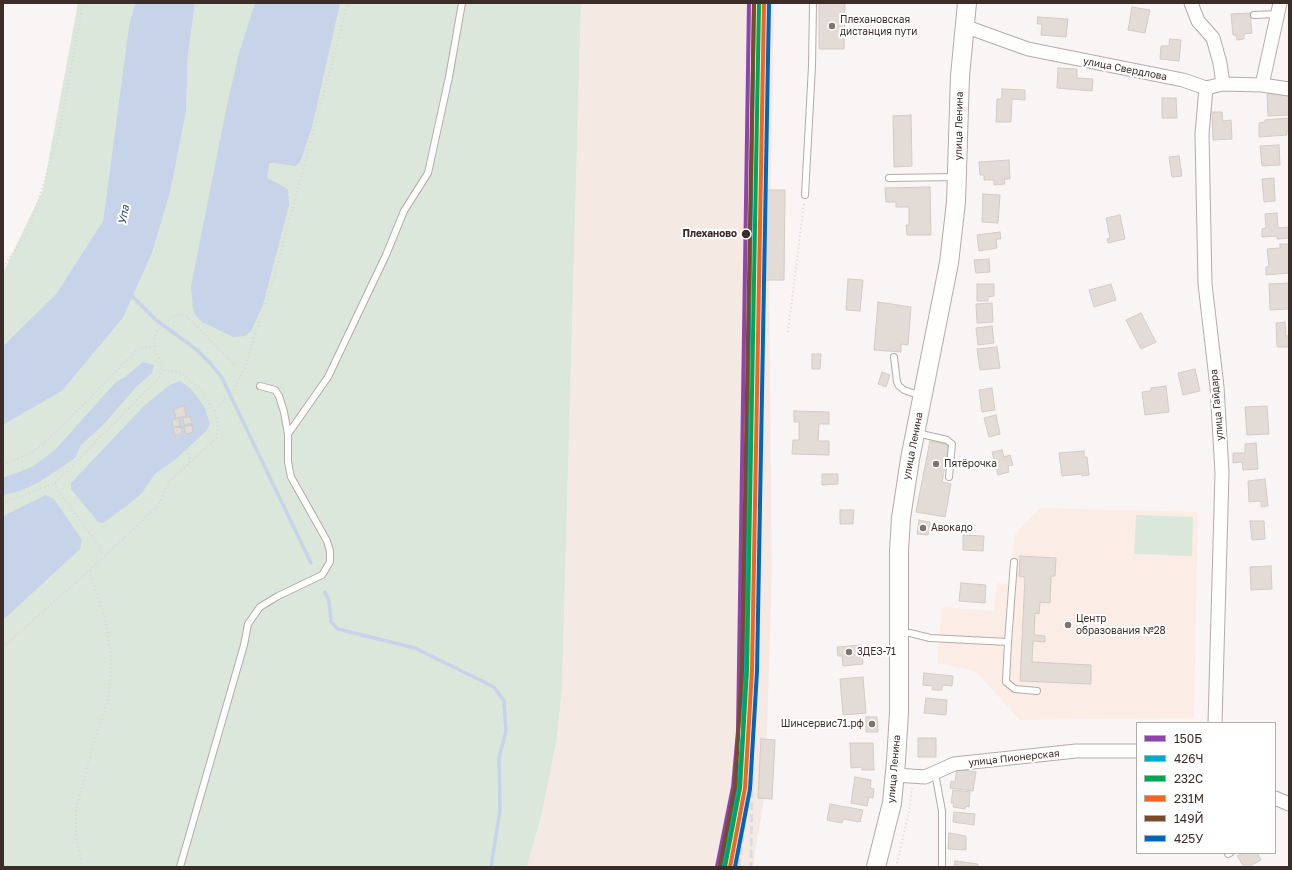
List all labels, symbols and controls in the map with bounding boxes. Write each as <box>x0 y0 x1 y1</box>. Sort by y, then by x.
place label: Плехановская дистанция пути <box>840 14 917 38</box>
marker: Плехановская дистанция пути <box>827 21 837 31</box>
street label: улица Свердлова <box>1082 55 1168 83</box>
street label: улица Ленина <box>952 92 966 160</box>
water label: Упа <box>116 204 132 226</box>
place label: Плеханово <box>682 228 737 240</box>
marker: Плеханово <box>740 228 752 240</box>
street label: улица Гайдара <box>1208 369 1226 441</box>
street label: улица Ленина <box>901 411 925 481</box>
place label: Пятёрочка <box>944 458 997 470</box>
marker: Пятёрочка <box>931 459 941 469</box>
place label: Авокадо <box>931 522 973 534</box>
marker: Авокадо <box>918 523 928 533</box>
place label: Центр образования №28 <box>1076 613 1166 636</box>
marker: Центр образования №28 <box>1063 620 1073 630</box>
place label: 3ДЕЗ-71 <box>857 646 896 658</box>
marker: 3ДЕЗ-71 <box>844 647 854 657</box>
place label: Шинсервис71.рф <box>781 718 864 730</box>
marker: Шинсервис71.рф <box>867 719 877 729</box>
legend <box>1136 722 1276 854</box>
text: 150Б <box>1174 731 1202 746</box>
street label: улица Ленина <box>885 734 903 804</box>
street label: улица Пионерская <box>968 747 1060 769</box>
text: 426Ч <box>1174 751 1204 766</box>
text: 232C <box>1174 771 1203 786</box>
text: 231М <box>1174 791 1204 806</box>
text: 149Й <box>1174 811 1204 826</box>
text: 425У <box>1174 831 1203 846</box>

